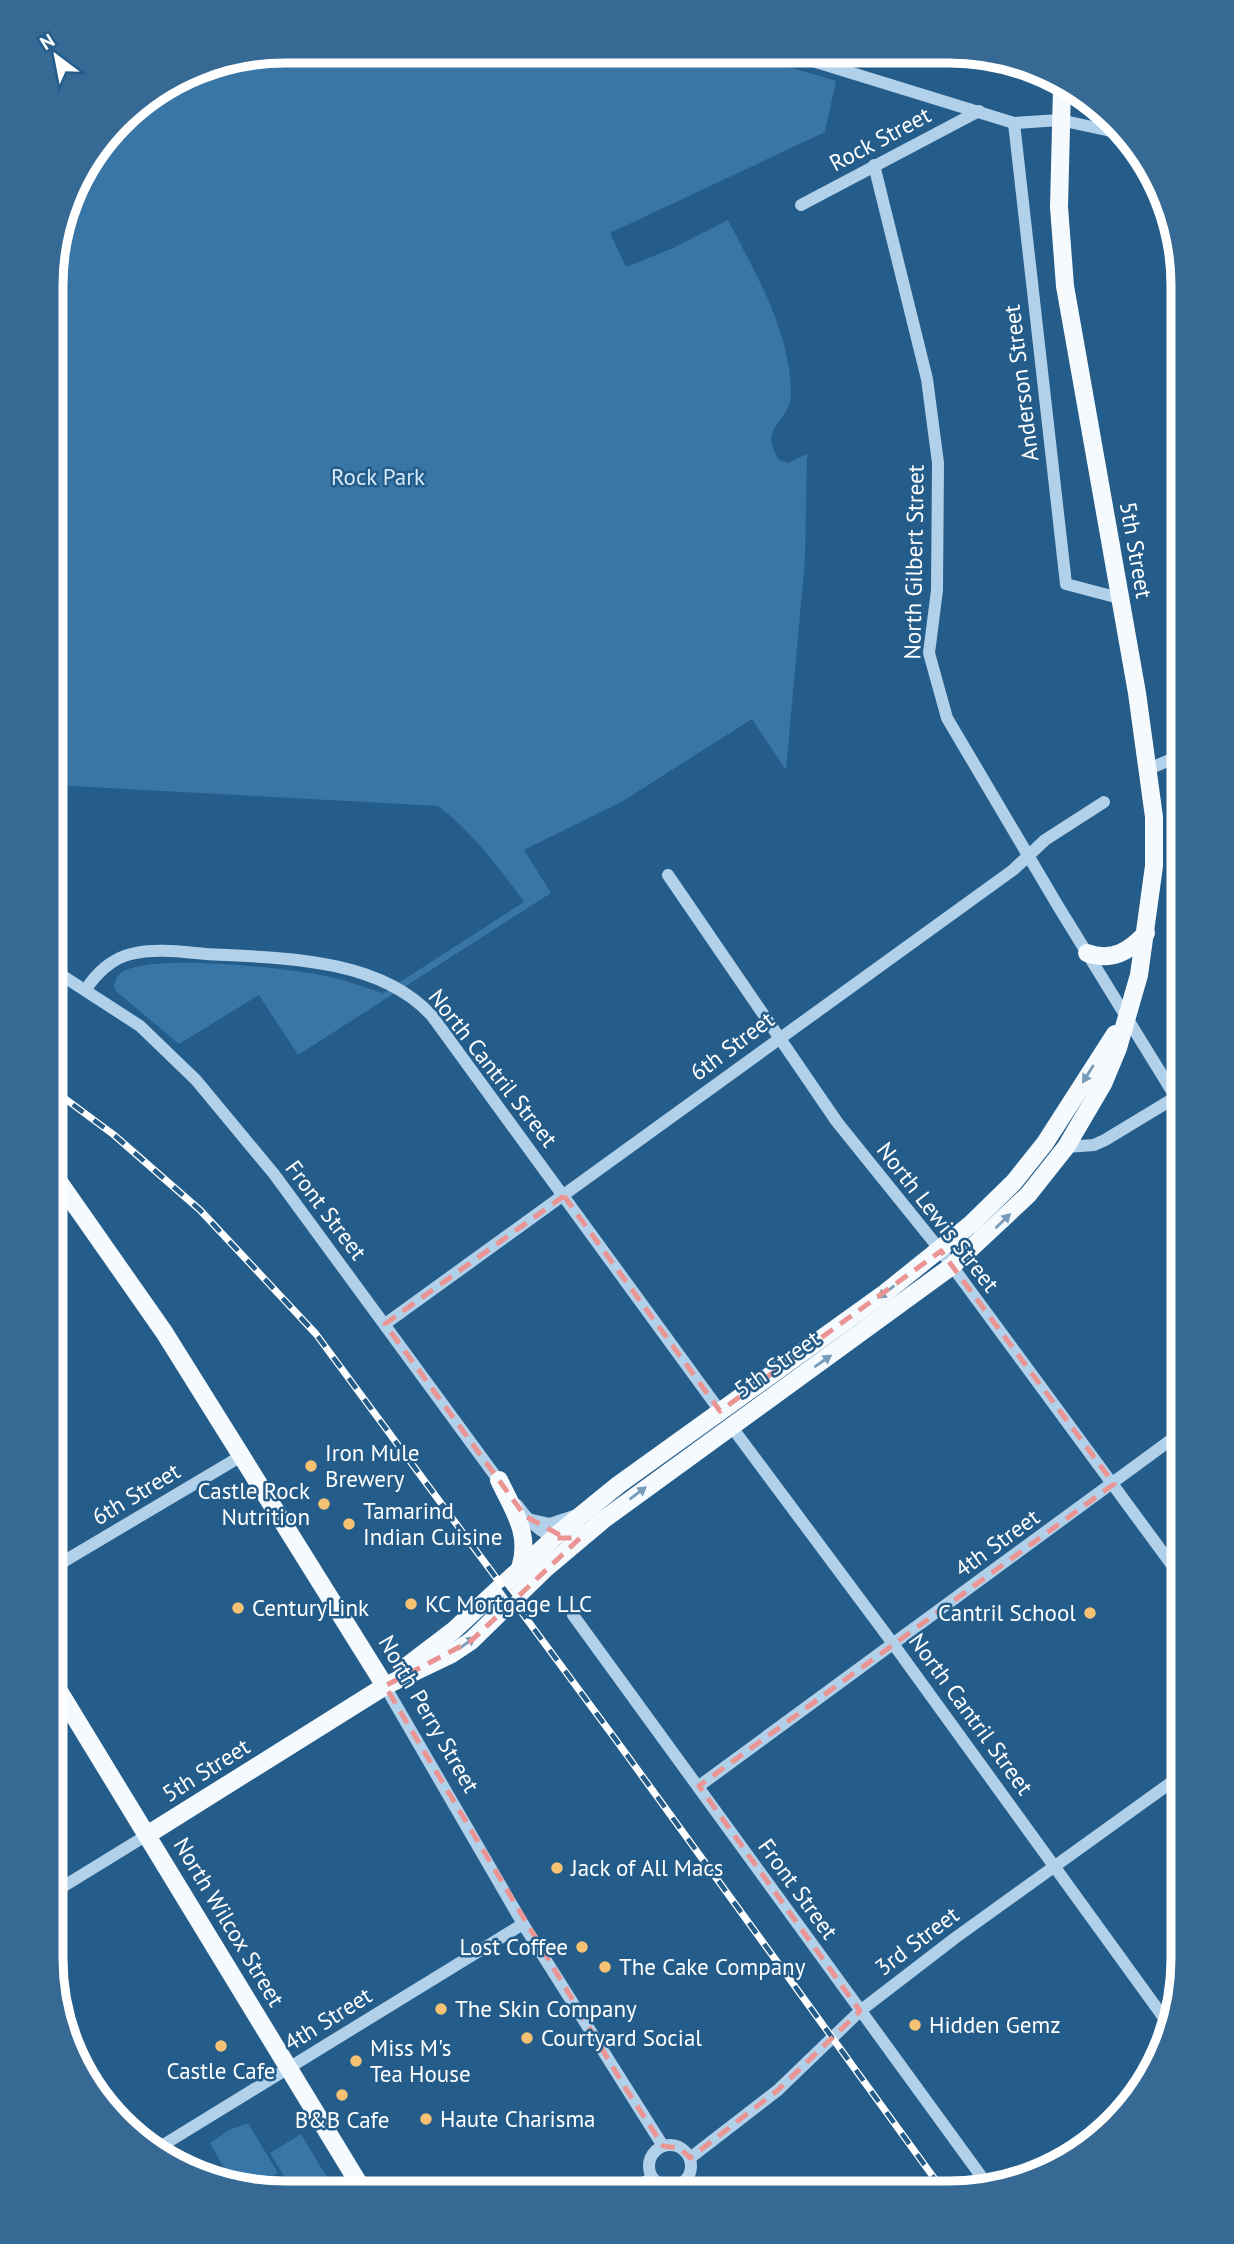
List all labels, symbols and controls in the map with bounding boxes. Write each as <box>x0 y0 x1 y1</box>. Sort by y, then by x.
north arrow <box>21 21 91 91</box>
text: N <box>35 28 59 55</box>
street label: Rock Street <box>824 100 936 177</box>
street label: Anderson Street <box>996 303 1044 463</box>
park label: Rock Park <box>331 462 425 491</box>
street label: North Gilbert Street <box>897 464 930 660</box>
street label: 5th Street <box>1114 499 1159 601</box>
street label: North Cantril Street <box>423 983 564 1153</box>
street label: 6th Street <box>684 1004 780 1087</box>
one-way arrow <box>1082 1064 1095 1083</box>
street label: North Lewis Street <box>871 1136 1006 1298</box>
street label: Front Street <box>280 1154 373 1265</box>
one-way arrow <box>995 1212 1012 1229</box>
one-way arrow <box>877 1285 896 1299</box>
street label: 5th Street <box>728 1324 825 1404</box>
one-way arrow <box>814 1354 832 1368</box>
place label: Iron Mule Brewery <box>325 1438 420 1493</box>
street label: 6th Street <box>86 1456 185 1531</box>
marker: Iron Mule Brewery <box>303 1458 319 1474</box>
place label: Castle Rock Nutrition <box>198 1476 310 1531</box>
one-way arrow <box>629 1487 647 1501</box>
marker: Castle Rock Nutrition <box>316 1496 332 1512</box>
place label: Tamarind Indian Cuisine <box>363 1496 502 1551</box>
street label: 4th Street <box>949 1502 1045 1583</box>
marker: Tamarind Indian Cuisine <box>341 1516 357 1532</box>
place label: KC Mortgage LLC <box>425 1589 592 1618</box>
place label: CenturyLink <box>252 1593 369 1622</box>
marker: KC Mortgage LLC <box>403 1596 419 1612</box>
place label: Cantril School <box>938 1598 1076 1627</box>
marker: CenturyLink <box>230 1600 246 1616</box>
marker: Cantril School <box>1082 1605 1098 1621</box>
street label: North Cantril Street <box>903 1627 1040 1800</box>
street label: North Perry Street <box>373 1630 486 1798</box>
one-way arrow <box>458 1636 476 1650</box>
street label: 5th Street <box>157 1731 255 1808</box>
street label: North Wilcox Street <box>168 1832 291 2012</box>
street label: Front Street <box>752 1833 845 1945</box>
place label: Jack of All Macs <box>570 1853 723 1882</box>
marker: Jack of All Macs <box>549 1860 565 1876</box>
street label: 3rd Street <box>869 1900 965 1982</box>
place label: Lost Coffee <box>460 1932 568 1961</box>
marker: Lost Coffee <box>574 1939 590 1955</box>
place label: The Cake Company <box>619 1952 806 1981</box>
marker: The Cake Company <box>597 1959 613 1975</box>
street label: 4th Street <box>279 1980 377 2057</box>
place label: The Skin Company <box>455 1994 637 2023</box>
marker: The Skin Company <box>433 2001 449 2017</box>
place label: Hidden Gemz <box>929 2010 1061 2039</box>
marker: Hidden Gemz <box>907 2017 923 2033</box>
place label: Courtyard Social <box>541 2023 702 2052</box>
marker: Courtyard Social <box>519 2030 535 2046</box>
place label: Miss M's Tea House <box>370 2033 471 2088</box>
marker: Castle Cafe <box>213 2038 229 2054</box>
marker: Miss M's Tea House <box>348 2053 364 2069</box>
place label: Castle Cafe <box>166 2056 276 2085</box>
marker: B&B Cafe <box>334 2087 350 2103</box>
place label: Haute Charisma <box>440 2104 596 2133</box>
place label: B&B Cafe <box>295 2105 389 2134</box>
marker: Haute Charisma <box>418 2111 434 2127</box>

